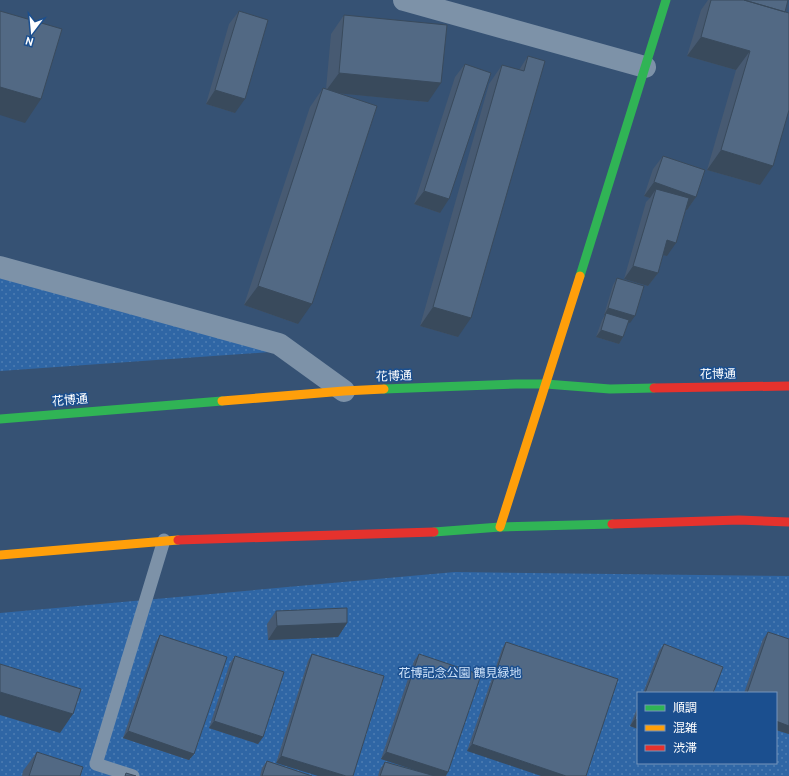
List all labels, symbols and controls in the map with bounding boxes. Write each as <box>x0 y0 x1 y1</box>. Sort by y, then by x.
north arrow <box>12 12 52 52</box>
text: N <box>24 33 35 48</box>
street label: 花博通 <box>700 367 736 383</box>
street label: 花博通 <box>376 368 412 386</box>
street label: 花博通 <box>51 391 89 411</box>
park label: 花博記念公園 鶴見緑地 <box>399 666 521 682</box>
legend <box>637 692 777 764</box>
text: 順調 <box>673 701 697 717</box>
text: 混雑 <box>673 721 697 737</box>
text: 渋滞 <box>673 741 697 757</box>

